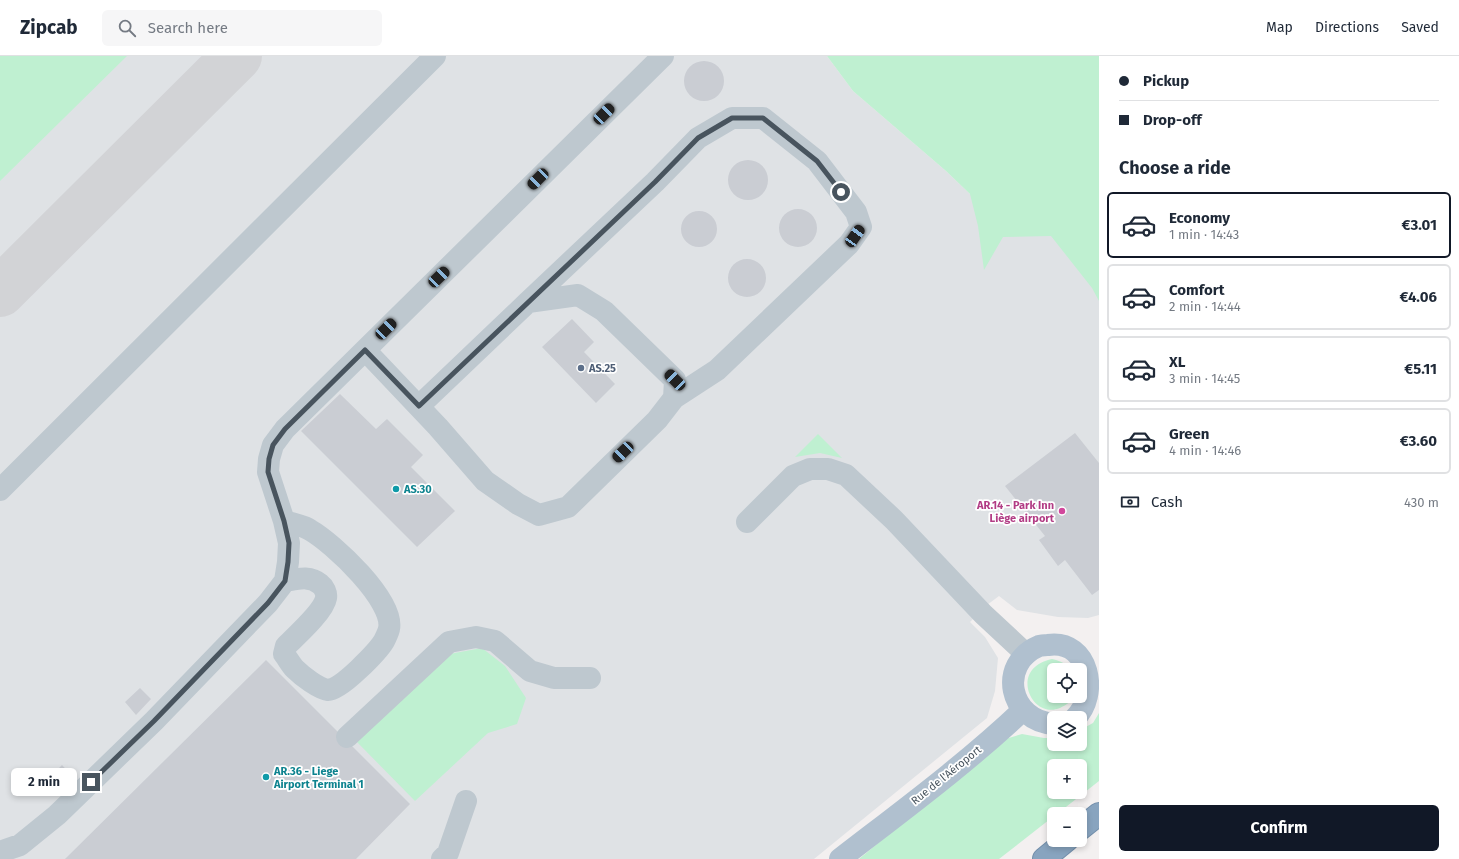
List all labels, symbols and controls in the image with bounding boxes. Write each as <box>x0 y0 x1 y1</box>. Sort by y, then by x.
search box <box>102 10 382 46</box>
text: Zipcab <box>20 16 78 39</box>
icon: search <box>116 17 138 39</box>
text: Search here <box>148 19 228 37</box>
text: Map <box>1266 19 1293 36</box>
text: Directions <box>1315 19 1379 36</box>
text: Saved <box>1401 19 1439 36</box>
text: Pickup <box>1143 72 1189 90</box>
car <box>591 101 617 127</box>
text: Drop-off <box>1143 111 1202 129</box>
text: Choose a ride <box>1119 157 1231 179</box>
car <box>525 166 551 192</box>
route start <box>832 183 850 201</box>
icon: car <box>1121 207 1157 243</box>
text: Economy <box>1169 209 1230 227</box>
text: €3.01 <box>1402 216 1437 234</box>
car <box>843 223 867 249</box>
text: 1 min · 14:43 <box>1169 227 1239 242</box>
car <box>426 264 452 290</box>
icon: car <box>1121 279 1157 315</box>
text: Comfort <box>1169 281 1225 299</box>
text: €4.06 <box>1400 288 1437 306</box>
text: 2 min · 14:44 <box>1169 299 1241 314</box>
car <box>373 316 399 342</box>
icon: car <box>1121 351 1157 387</box>
text: XL <box>1169 353 1185 371</box>
text: €5.11 <box>1404 360 1437 378</box>
place label: AS.25 <box>588 362 616 375</box>
marker: AS.25 <box>576 363 586 373</box>
car <box>662 367 688 393</box>
text: 3 min · 14:45 <box>1169 371 1240 386</box>
icon: car <box>1121 423 1157 459</box>
text: Green <box>1169 425 1209 443</box>
text: €3.60 <box>1400 432 1437 450</box>
car <box>610 439 636 465</box>
text: 4 min · 14:46 <box>1169 443 1241 458</box>
place label: AS.30 <box>403 483 432 496</box>
marker: AS.30 <box>391 484 401 494</box>
icon: cash <box>1119 491 1141 513</box>
text: Cash <box>1151 493 1183 511</box>
text: 430 m <box>1404 495 1439 510</box>
place label: AR.14 - Park Inn Liège airport <box>976 499 1055 525</box>
marker: AR.14 - Park Inn Liège airport <box>1057 506 1067 516</box>
map controls <box>1047 663 1087 847</box>
button: locate <box>1047 663 1087 703</box>
button: layers <box>1047 711 1087 751</box>
street label: Rue de l'Aéroport <box>909 743 984 808</box>
button: + <box>1047 759 1087 799</box>
place label: AR.36 - Liege Airport Terminal 1 <box>273 765 364 791</box>
callout: 2 min <box>11 768 77 796</box>
marker: AR.36 - Liege Airport Terminal 1 <box>261 772 271 782</box>
route end <box>82 773 100 791</box>
text: 2 min <box>28 774 60 789</box>
button: Confirm <box>1119 805 1439 851</box>
button: − <box>1047 807 1087 847</box>

